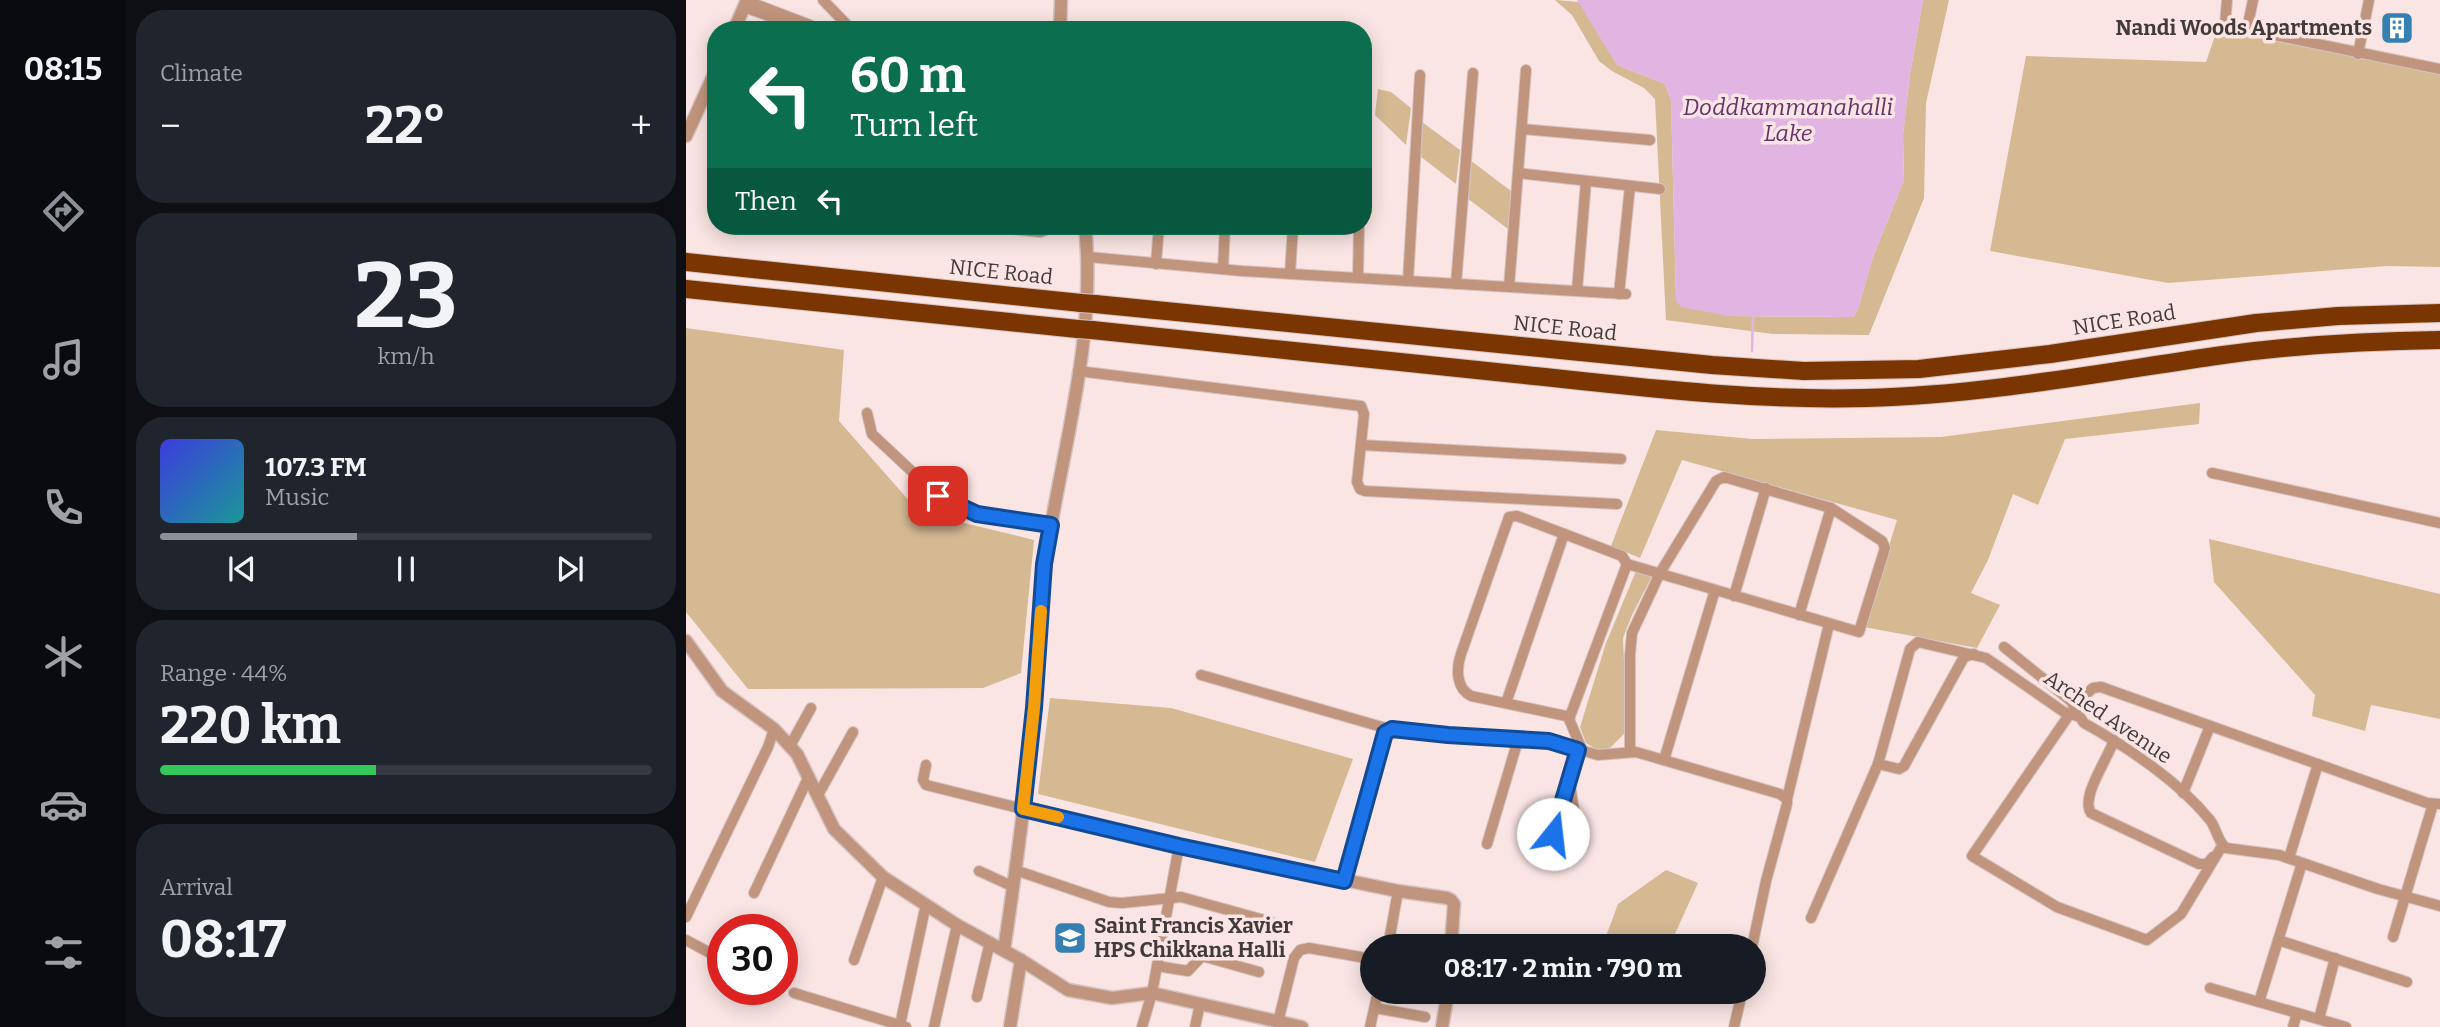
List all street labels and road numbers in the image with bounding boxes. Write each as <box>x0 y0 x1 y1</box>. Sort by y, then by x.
street label: NICE Road <box>948 254 1054 290</box>
street label: NICE Road <box>2070 299 2178 341</box>
street label: NICE Road <box>1512 310 1618 346</box>
street label: Arched Avenue <box>2039 665 2177 769</box>

